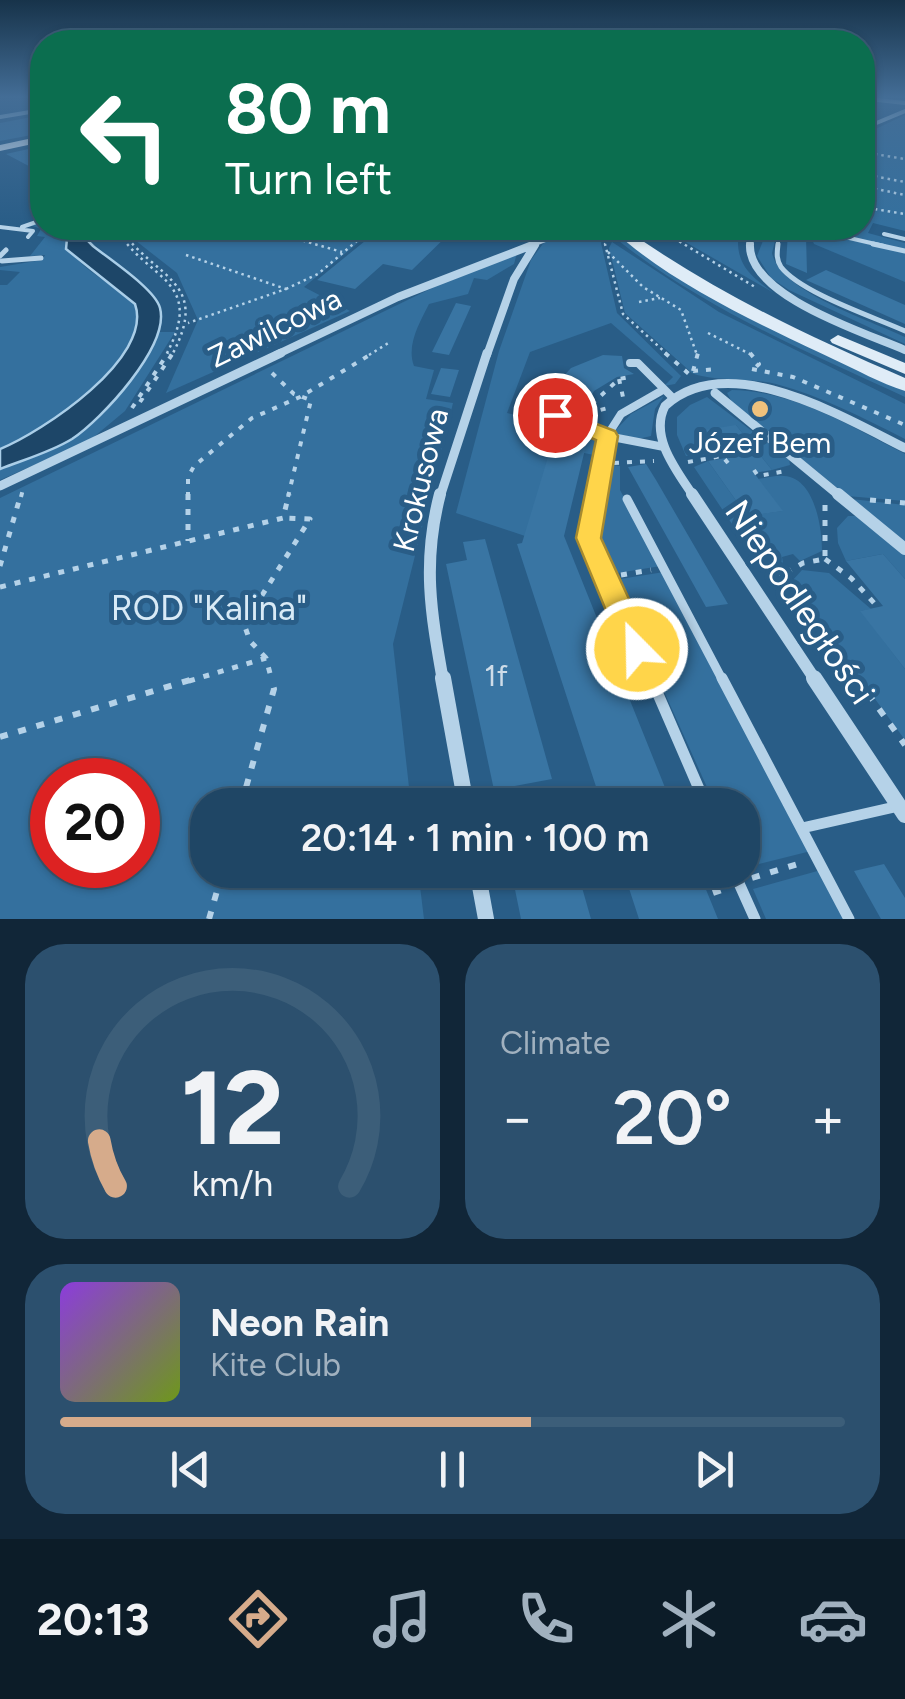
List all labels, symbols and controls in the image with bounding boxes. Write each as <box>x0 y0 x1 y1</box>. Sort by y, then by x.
text: 80 m <box>225 66 391 151</box>
icon: left <box>60 70 190 200</box>
text: Turn left <box>225 151 392 205</box>
street label: Zawilcowa <box>202 280 347 376</box>
pin <box>513 373 598 458</box>
icon: arrive <box>528 388 583 443</box>
marker: Józef Bem <box>749 398 771 420</box>
street label: Krokusowa <box>385 404 456 555</box>
place label: Józef Bem <box>689 424 831 461</box>
street label: Niepodległości <box>716 492 884 712</box>
park label: ROD "Kalina" <box>111 587 307 629</box>
position arrow <box>585 597 689 701</box>
house number: 1f <box>484 657 508 694</box>
speed limit sign: 20 <box>30 758 160 888</box>
text: 20:14 · 1 min · 100 m <box>301 815 649 861</box>
text: Climate <box>500 1024 611 1062</box>
text: 12 <box>180 1045 285 1170</box>
text: 20° <box>613 1073 732 1163</box>
text: − <box>500 1085 534 1151</box>
text: + <box>811 1085 845 1151</box>
text: km/h <box>192 1162 273 1205</box>
text: Neon Rain <box>210 1300 389 1346</box>
text: Kite Club <box>210 1346 341 1384</box>
icon: previous <box>163 1442 218 1497</box>
icon: pause <box>425 1442 480 1497</box>
icon: next <box>687 1442 742 1497</box>
icon: directions <box>223 1584 293 1654</box>
icon: music <box>367 1584 437 1654</box>
icon: phone <box>511 1584 581 1654</box>
icon: climate <box>654 1584 724 1654</box>
icon: car <box>798 1584 868 1654</box>
text: 20:13 <box>37 1592 150 1646</box>

